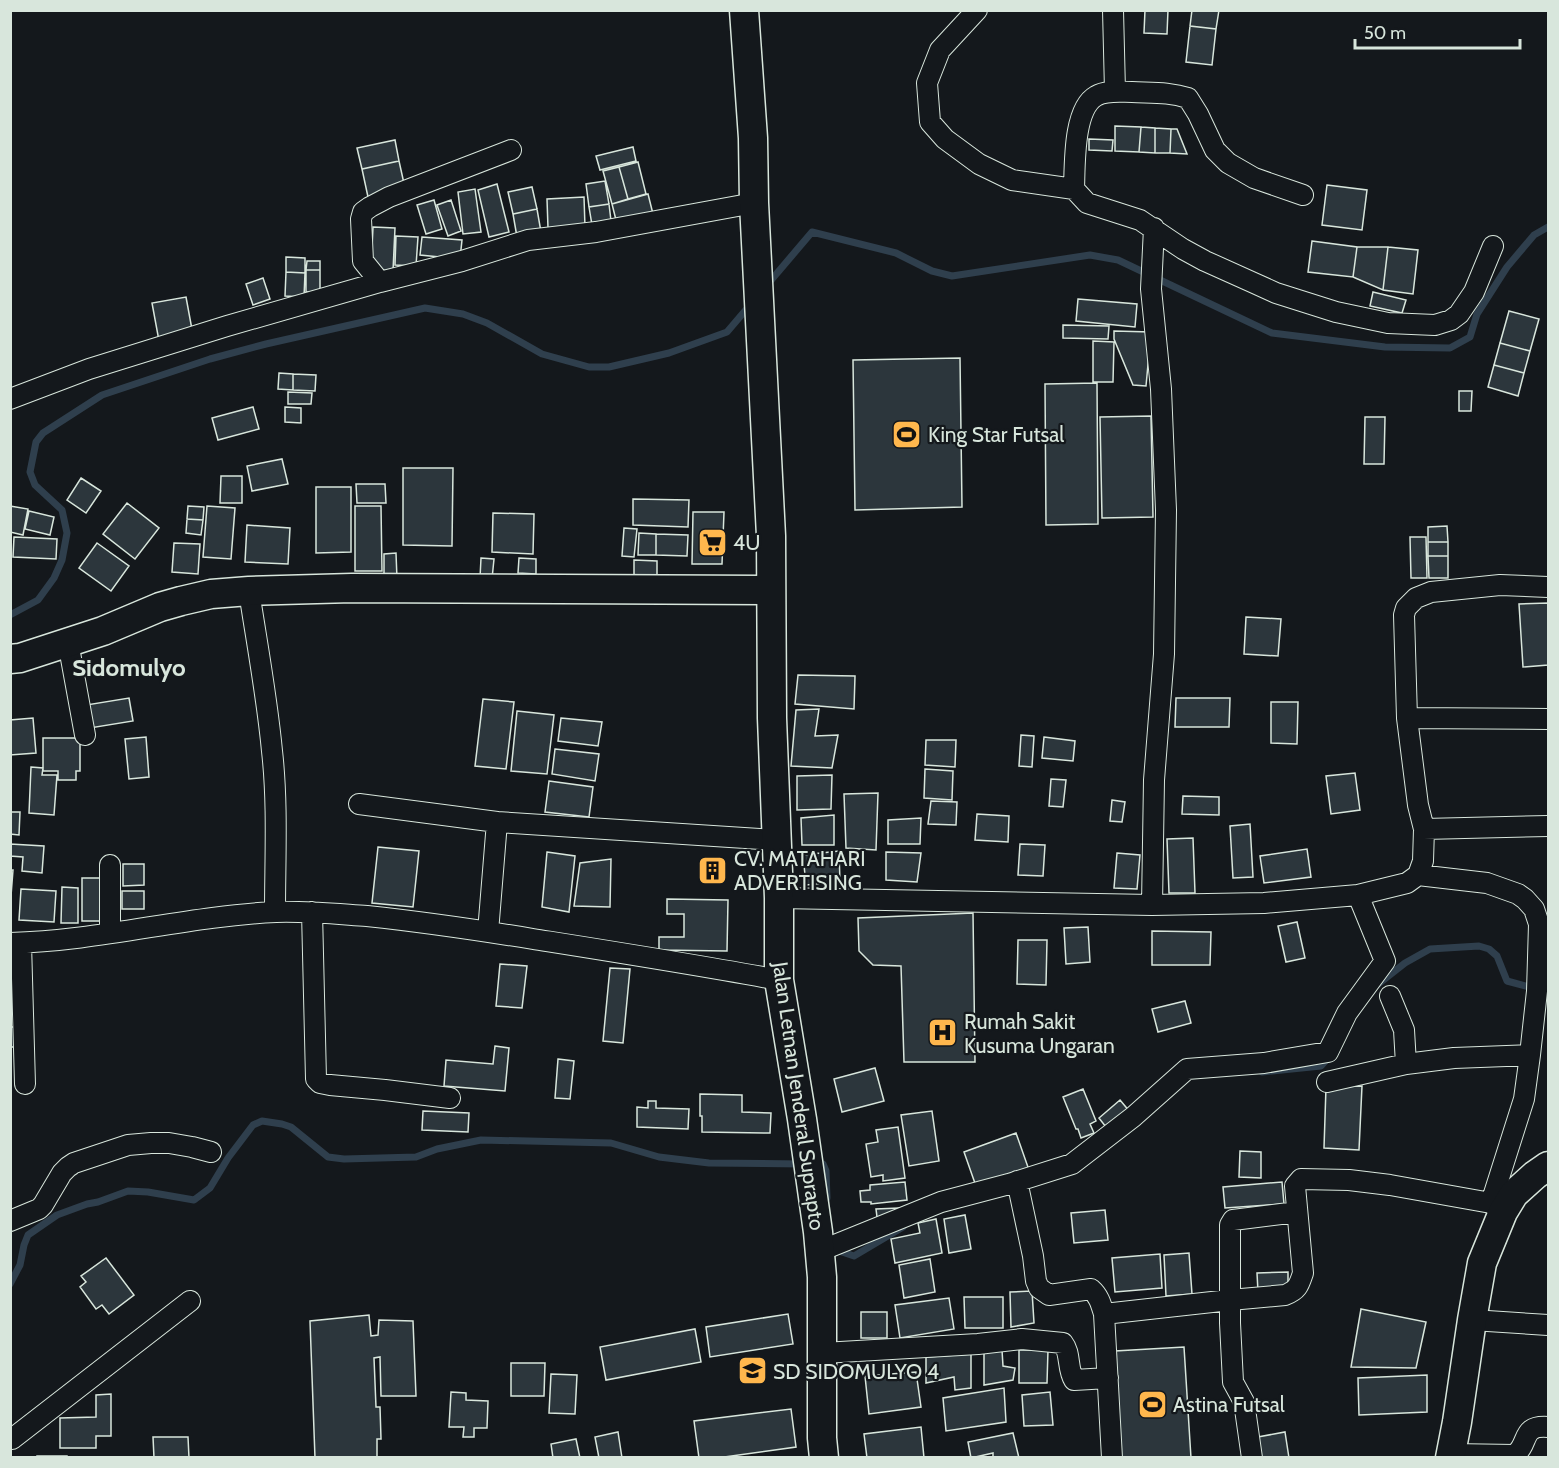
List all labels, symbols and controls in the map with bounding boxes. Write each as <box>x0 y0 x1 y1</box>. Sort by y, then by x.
scale bar <box>1355 12 1520 50</box>
text: 50 m <box>1364 22 1406 44</box>
sports icon: King Star Futsal <box>891 418 923 450</box>
place label: King Star Futsal <box>928 422 1064 447</box>
supermarket icon: 4U <box>696 526 728 558</box>
place label: 4U <box>733 530 760 555</box>
district label: Sidomulyo <box>72 653 186 682</box>
place label: CV. MATAHARI ADVERTISING <box>734 846 866 895</box>
building icon: CV. MATAHARI ADVERTISING <box>697 854 729 886</box>
street label: Jalan Letnan Jenderal Suprapto <box>768 959 830 1232</box>
place label: Rumah Sakit Kusuma Ungaran <box>964 1009 1115 1058</box>
hospital icon: Rumah Sakit Kusuma Ungaran <box>927 1017 959 1049</box>
school or university icon: SD SIDOMULYO 4 <box>736 1355 768 1387</box>
place label: SD SIDOMULYO 4 <box>773 1359 939 1384</box>
sports icon: Astina Futsal <box>1136 1388 1168 1420</box>
place label: Astina Futsal <box>1173 1392 1285 1417</box>

